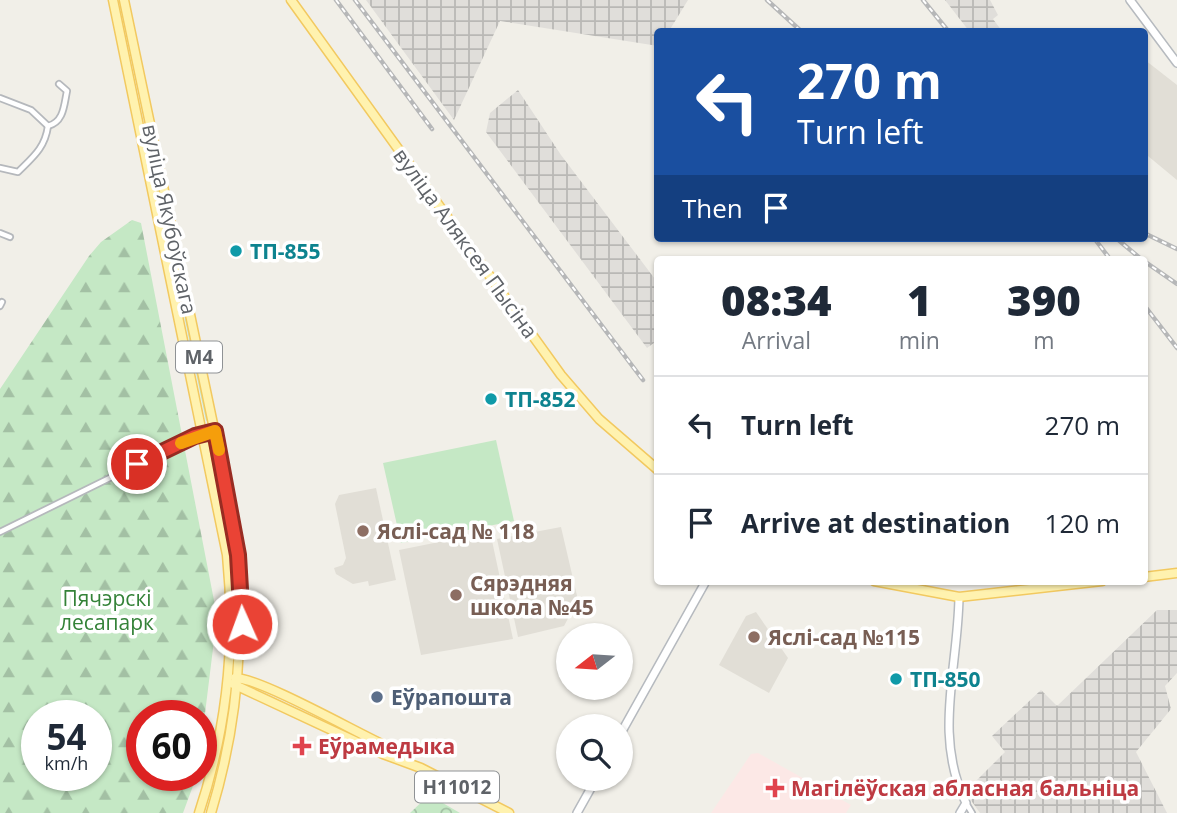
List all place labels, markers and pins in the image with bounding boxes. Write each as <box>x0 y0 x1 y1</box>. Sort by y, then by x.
place label: ТП-855 <box>250 237 321 265</box>
marker: ТП-855 <box>228 243 244 259</box>
place label: ТП-852 <box>505 385 576 413</box>
marker: ТП-852 <box>483 391 499 407</box>
pin <box>107 434 167 494</box>
place label: Яслі-сад № 118 <box>376 517 534 545</box>
marker: Яслі-сад № 118 <box>355 523 371 539</box>
place label: Сярэдняя школа №45 <box>470 569 594 621</box>
marker: Сярэдняя школа №45 <box>448 587 464 603</box>
place label: Яслі-сад №115 <box>767 623 920 651</box>
marker: Яслі-сад №115 <box>746 629 762 645</box>
place label: ТП-850 <box>910 665 981 693</box>
marker: ТП-850 <box>888 671 904 687</box>
place label: Еўрапошта <box>391 683 512 711</box>
marker: Еўрапошта <box>369 689 385 705</box>
place label: Еўрамедыка <box>318 732 455 760</box>
marker: Еўрамедыка <box>292 736 312 756</box>
place label: Магілёўская абласная бальніца <box>791 774 1139 802</box>
marker: Магілёўская абласная бальніца <box>765 778 785 798</box>

